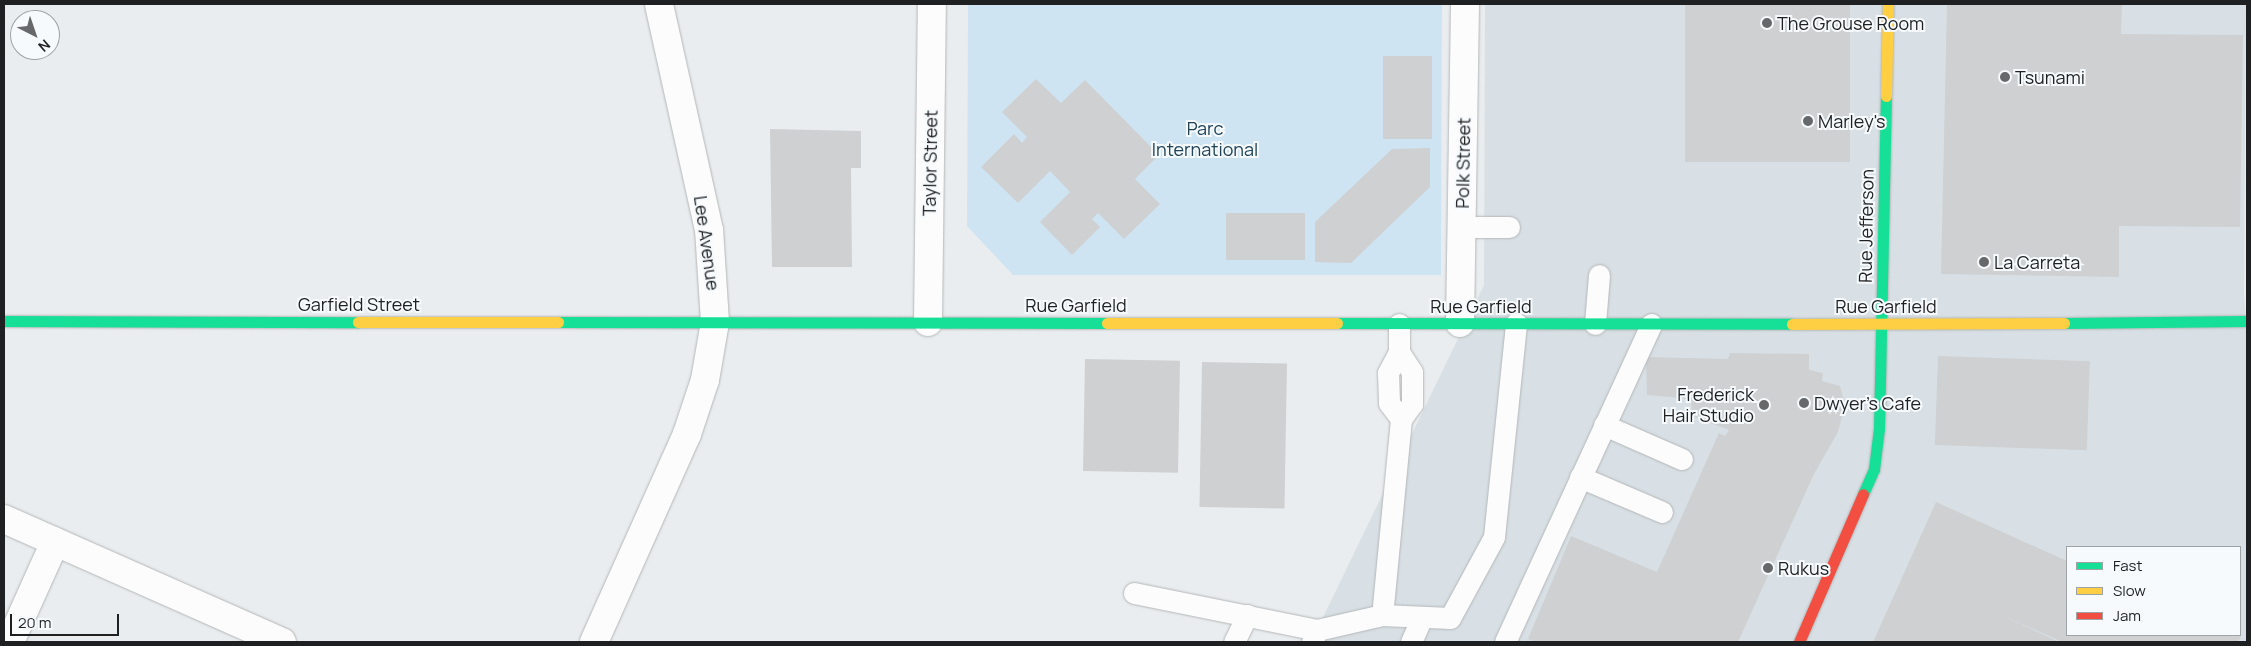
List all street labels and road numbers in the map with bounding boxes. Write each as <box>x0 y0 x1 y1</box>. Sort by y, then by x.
street label: Taylor Street <box>918 110 942 216</box>
street label: Polk Street <box>1451 117 1475 209</box>
street label: Rue Jefferson <box>1854 169 1878 283</box>
street label: Lee Avenue <box>690 194 724 292</box>
street label: Garfield Street <box>298 293 420 315</box>
street label: Rue Garfield <box>1025 294 1127 316</box>
street label: Rue Garfield <box>1430 295 1532 317</box>
street label: Rue Garfield <box>1835 295 1937 317</box>

